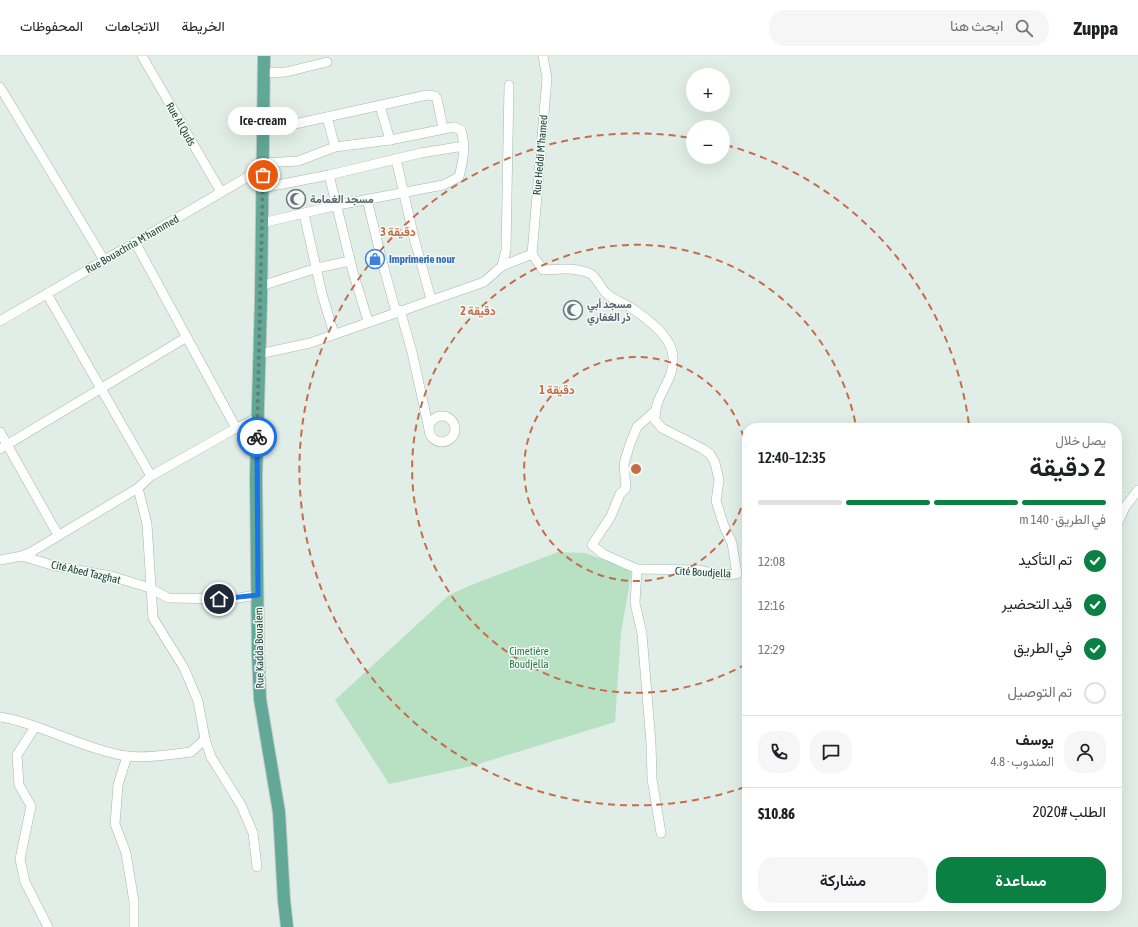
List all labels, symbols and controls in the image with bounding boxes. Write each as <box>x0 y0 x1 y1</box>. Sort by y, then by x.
search box <box>769 10 1049 46</box>
text: ابحث هنا <box>950 17 1003 34</box>
icon: search <box>1013 17 1035 39</box>
text: Zuppa <box>1073 17 1118 39</box>
text: المحفوظات <box>20 18 83 34</box>
text: الاتجاهات <box>105 18 159 34</box>
text: الخريطة <box>181 18 225 34</box>
map controls <box>686 68 730 164</box>
button: + <box>686 68 730 112</box>
street label: Rue Al Quds <box>164 100 198 148</box>
callout: Ice-cream <box>228 107 298 135</box>
text: Ice-cream <box>239 113 287 128</box>
street label: Rue Heddi M'hamed <box>531 114 549 196</box>
button: − <box>686 120 730 164</box>
pin <box>246 158 280 192</box>
icon: bag <box>252 164 274 186</box>
mosque icon: مسجد الغمامة <box>285 188 307 210</box>
place label: مسجد الغمامة <box>310 193 374 206</box>
street label: Rue Bouachria M'hammed <box>83 212 181 276</box>
text: 3 دقيقة <box>380 225 416 239</box>
shop icon: Imprimerie nour <box>364 248 386 270</box>
place label: Imprimerie nour <box>389 253 456 265</box>
place label: مسجد أبي ذر الغفاري <box>587 298 632 326</box>
mosque icon: مسجد أبي ذر الغفاري <box>562 299 584 321</box>
text: 2 دقيقة <box>460 304 496 318</box>
text: 1 دقيقة <box>539 383 575 397</box>
courier <box>237 417 277 457</box>
icon: bike <box>246 426 268 448</box>
text: يصل خلال <box>1055 433 1106 448</box>
text: 12:35–12:40 <box>758 449 826 466</box>
text: 2 دقيقة <box>1029 452 1106 482</box>
centre of rings <box>629 462 643 476</box>
text: في الطريق · 140 m <box>1019 512 1106 527</box>
icon: check <box>1084 550 1106 572</box>
text: تم التأكيد <box>1018 551 1072 568</box>
text: 12:08 <box>758 554 785 569</box>
street label: Cité Abed Tazghat <box>50 558 122 586</box>
street label: Cité Boudjella <box>675 565 731 579</box>
pin <box>202 582 236 616</box>
icon: home <box>208 588 230 610</box>
icon: check <box>1084 594 1106 616</box>
text: قيد التحضير <box>1002 595 1072 612</box>
text: 12:16 <box>758 598 785 613</box>
street label: Rue Kadda Boualem <box>252 607 266 689</box>
icon: check <box>1084 638 1106 660</box>
text: في الطريق <box>1013 639 1072 656</box>
text: 12:29 <box>758 642 785 657</box>
park label: Cimetière Boudjella <box>509 645 549 670</box>
text: تم التوصيل <box>1007 683 1072 700</box>
button: phone <box>758 731 800 773</box>
button: chat <box>810 731 852 773</box>
text: يوسف <box>1016 731 1054 748</box>
button: person <box>1064 731 1106 773</box>
text: المندوب · 4.8 <box>990 754 1054 769</box>
text: الطلب #2020 <box>1033 803 1106 820</box>
text: $10.86 <box>758 805 795 822</box>
button: مشاركة <box>758 857 928 903</box>
button: مساعدة <box>936 857 1106 903</box>

